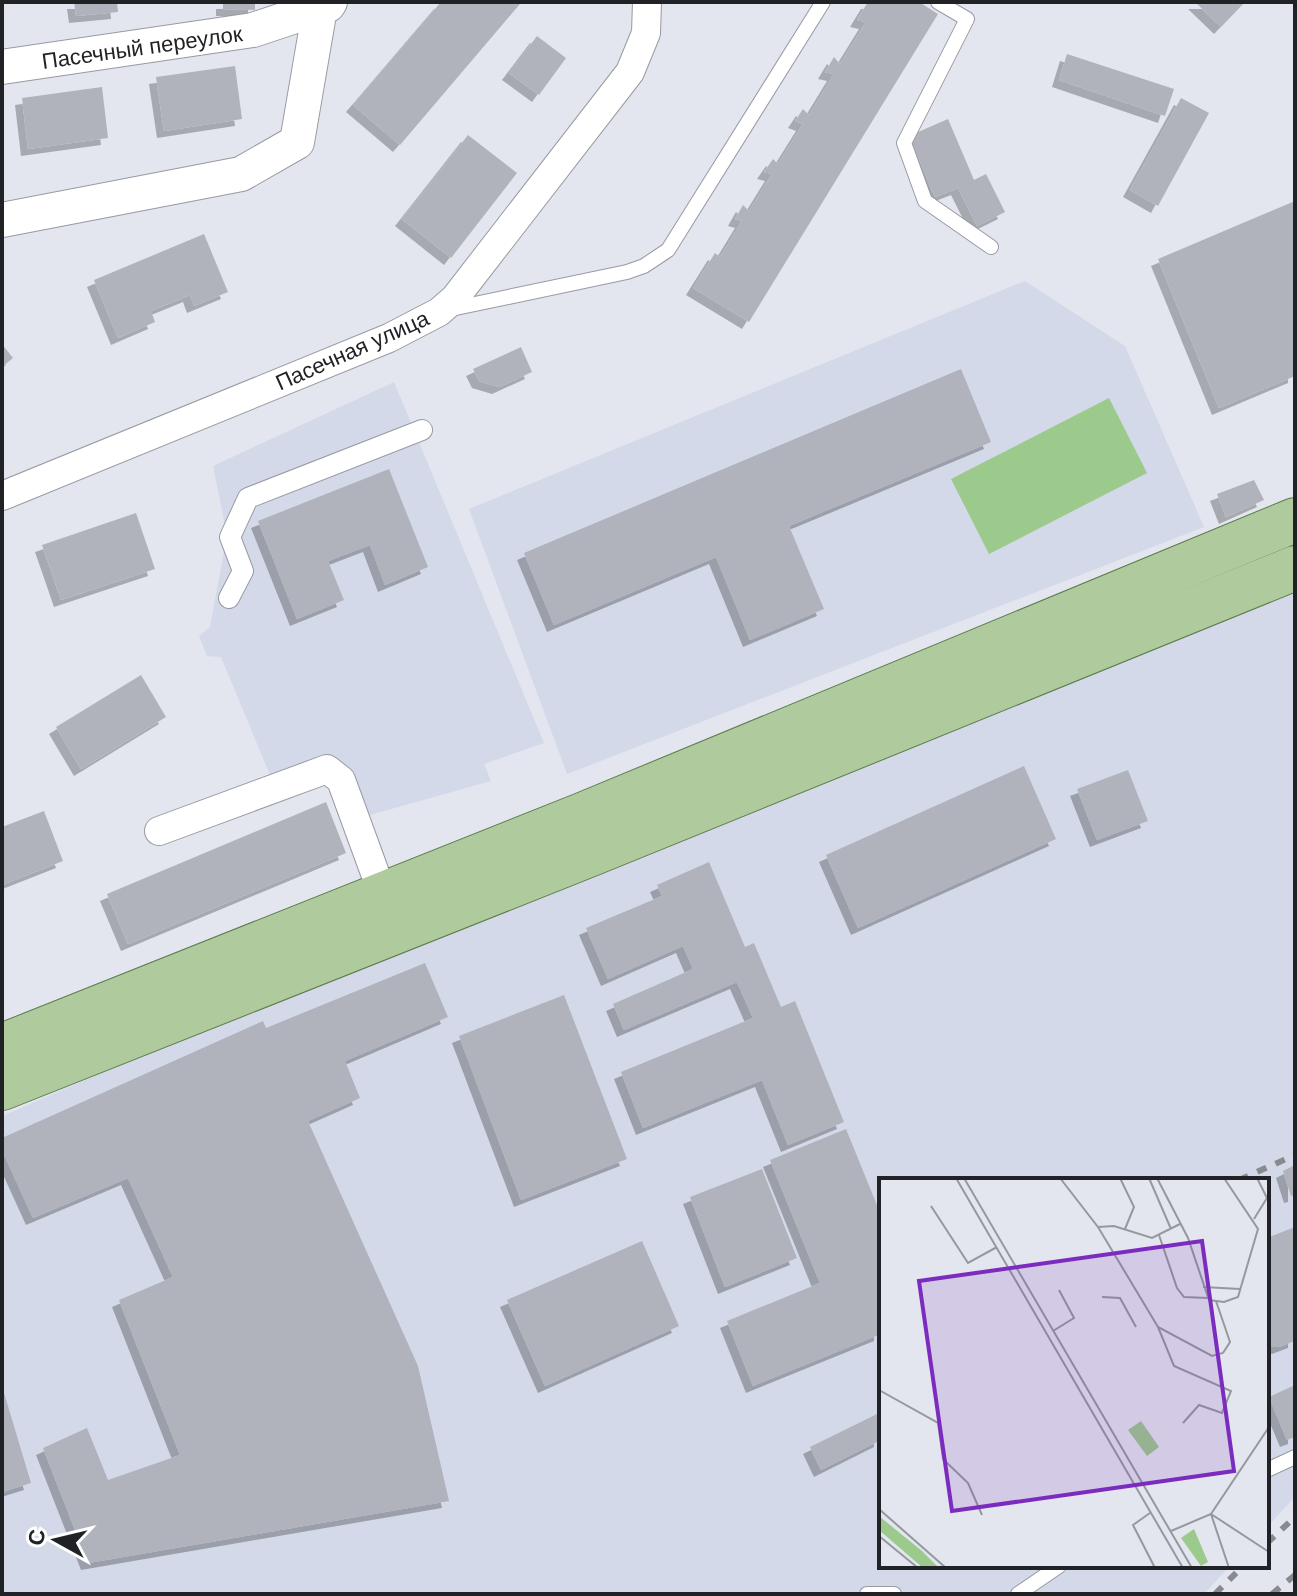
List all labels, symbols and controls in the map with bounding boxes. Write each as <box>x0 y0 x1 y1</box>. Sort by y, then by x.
street label: Пасечный переулок <box>40 21 244 74</box>
street label: Пасечная улица <box>272 305 433 395</box>
inset map <box>879 1178 1269 1568</box>
north arrow <box>16 1500 96 1580</box>
text: С <box>23 1528 50 1547</box>

